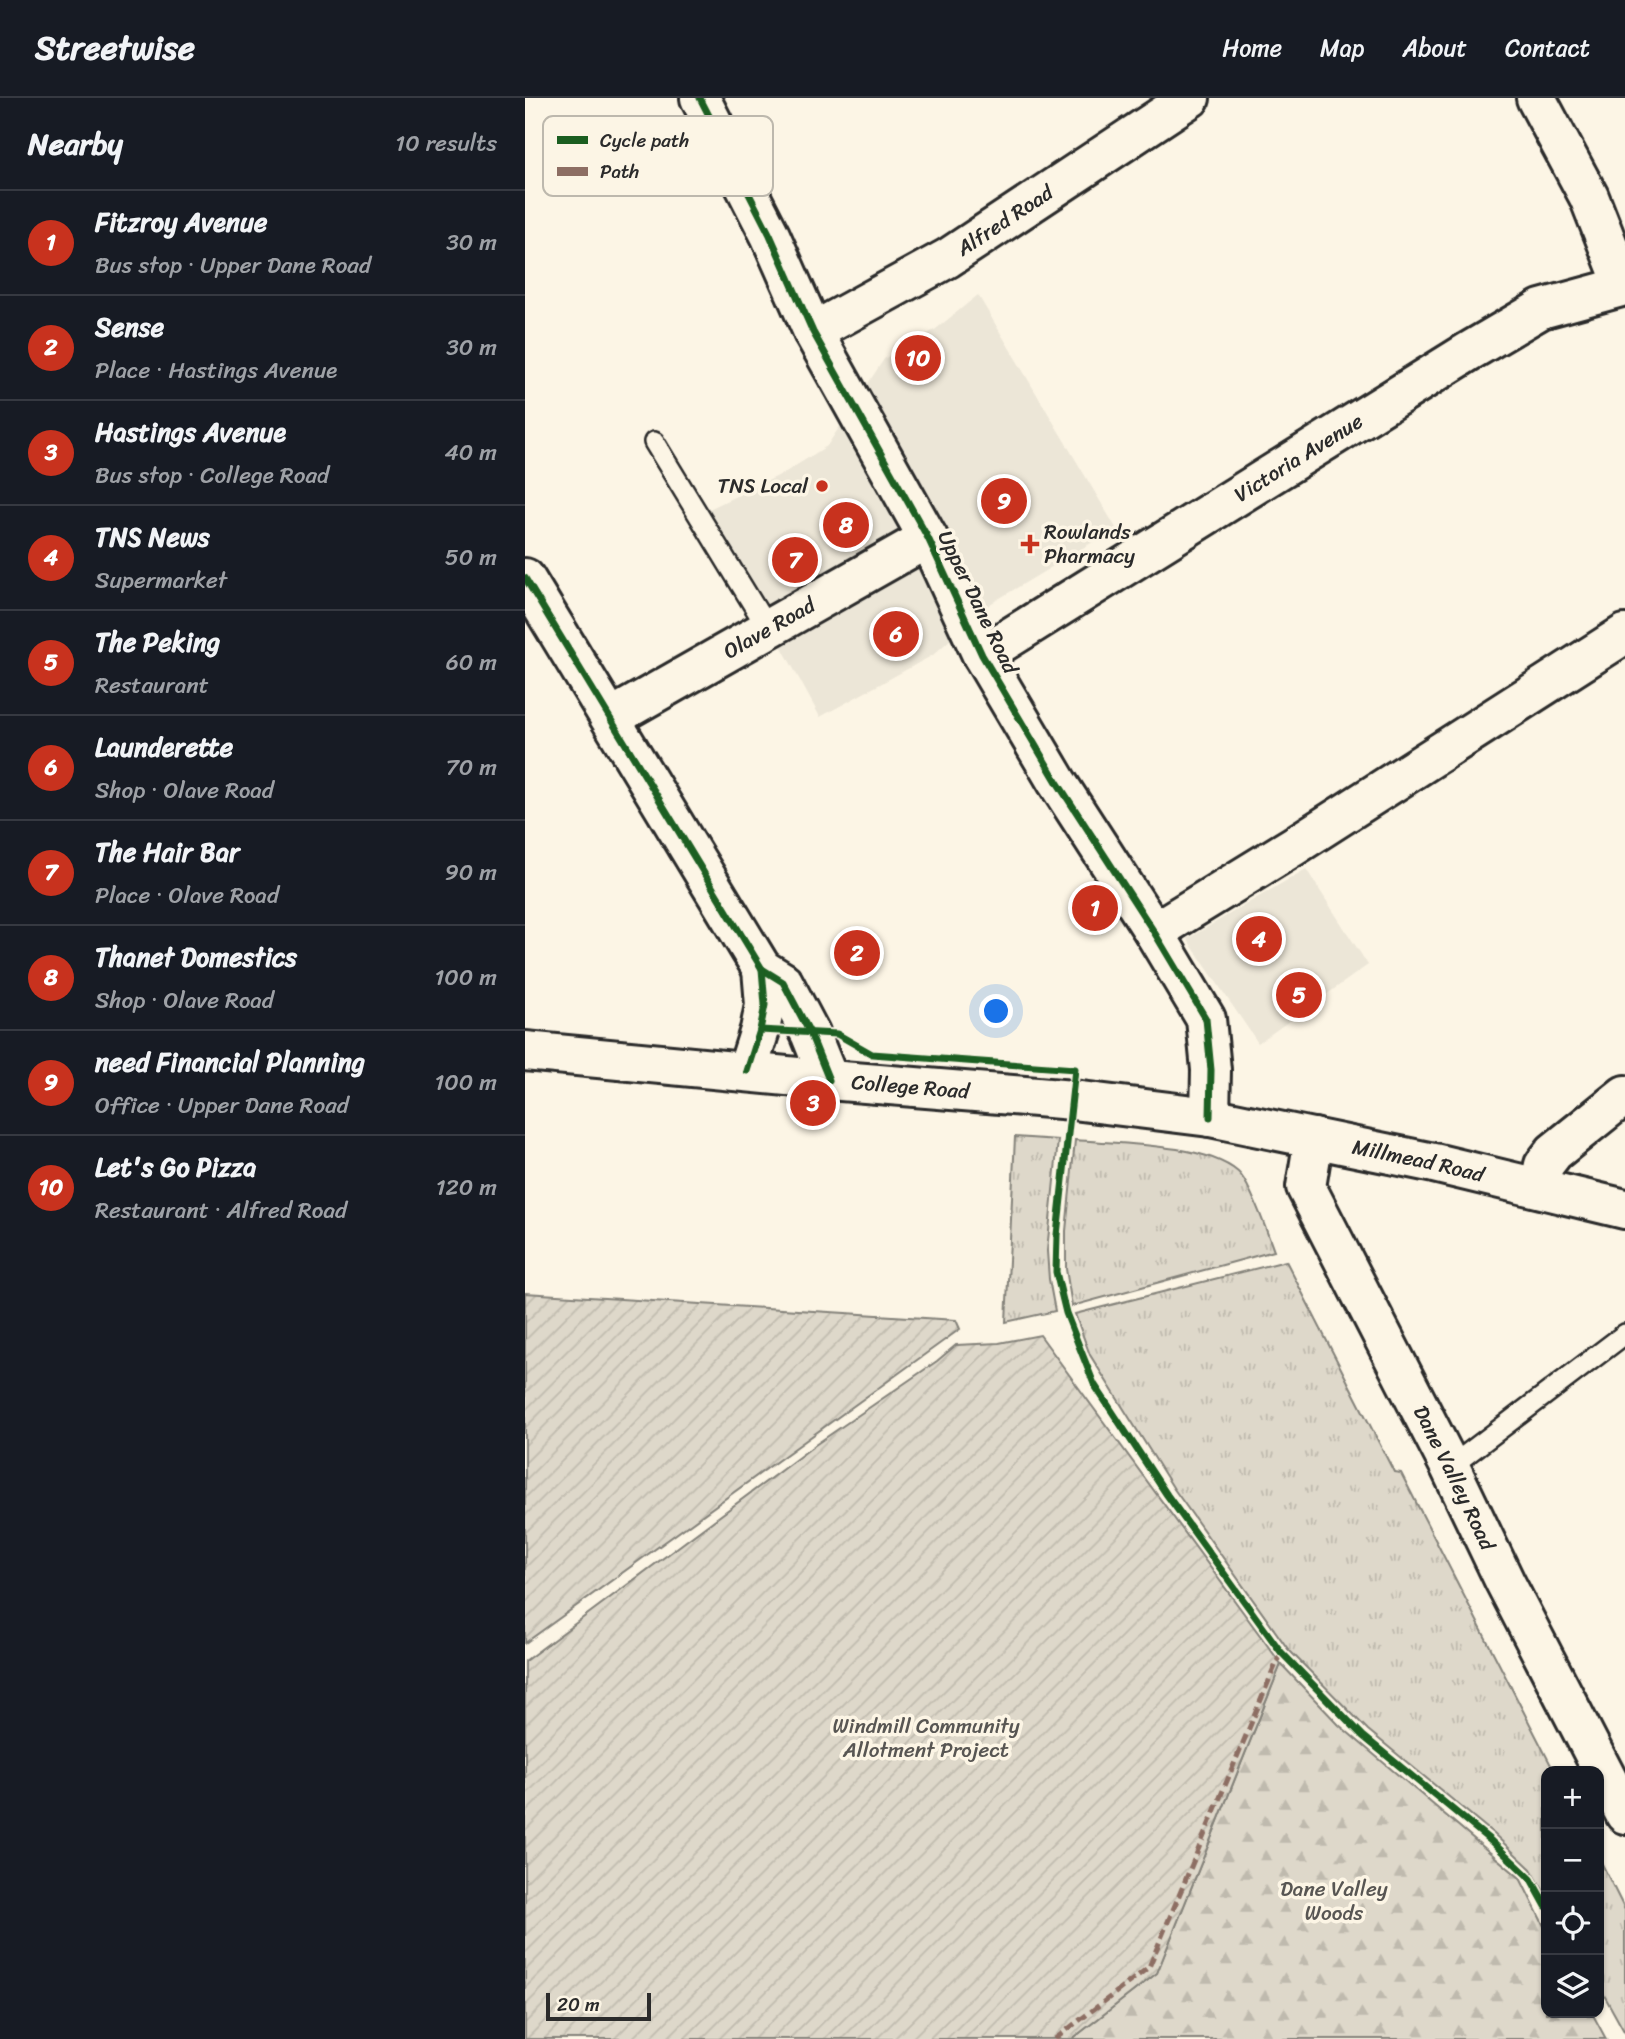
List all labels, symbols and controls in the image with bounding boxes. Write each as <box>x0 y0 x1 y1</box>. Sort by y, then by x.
text: Streetwise <box>35 19 195 77</box>
text: Home <box>1222 27 1282 69</box>
text: Map <box>1320 27 1364 69</box>
text: About <box>1402 27 1467 69</box>
text: Contact <box>1505 27 1590 69</box>
legend <box>543 116 773 196</box>
text: Nearby <box>28 117 123 171</box>
text: 10 results <box>395 123 497 164</box>
text: Cycle path <box>600 124 689 157</box>
text: Path <box>600 155 639 188</box>
street label: Alfred Road <box>948 173 1063 267</box>
text: Fitzroy Avenue <box>95 199 267 245</box>
text: 1 <box>46 222 56 263</box>
text: 30 m <box>446 222 497 263</box>
text: Bus stop · Upper Dane Road <box>95 245 371 286</box>
text: Sense <box>95 304 164 350</box>
text: 2 <box>44 327 58 368</box>
text: 30 m <box>446 327 497 368</box>
pin: 10 <box>895 332 941 384</box>
text: Place · Hastings Avenue <box>95 350 337 391</box>
street label: Victoria Avenue <box>1226 403 1371 513</box>
text: Hastings Avenue <box>95 409 286 455</box>
text: 3 <box>45 432 57 473</box>
text: 40 m <box>444 432 497 473</box>
text: Bus stop · College Road <box>95 455 329 496</box>
place label: TNS Local <box>718 467 809 505</box>
pin: 9 <box>981 475 1027 527</box>
marker: TNS Local <box>814 478 830 494</box>
pin: 8 <box>823 499 869 551</box>
place label: Rowlands Pharmacy <box>1044 513 1135 575</box>
text: TNS News <box>95 514 210 560</box>
street label: Upper Dane Road <box>927 524 1030 682</box>
pin: 7 <box>772 534 818 586</box>
marker: Rowlands Pharmacy <box>1022 536 1038 552</box>
text: 4 <box>44 537 58 578</box>
text: 50 m <box>445 537 497 578</box>
text: Supermarket <box>95 560 227 601</box>
street label: Olave Road <box>716 586 824 670</box>
pin: 6 <box>873 608 919 660</box>
text: The Peking <box>95 619 220 665</box>
text: 5 <box>44 642 58 683</box>
text: 60 m <box>446 642 497 683</box>
text: Restaurant <box>95 665 209 706</box>
text: Launderette <box>95 724 233 770</box>
text: 6 <box>44 747 58 788</box>
text: 70 m <box>446 747 497 788</box>
text: Shop · Olave Road <box>95 770 274 811</box>
text: The Hair Bar <box>95 829 240 875</box>
text: 7 <box>44 852 58 893</box>
text: 90 m <box>445 852 497 893</box>
text: Place · Olave Road <box>95 875 279 916</box>
pin: 1 <box>1072 882 1118 934</box>
pin: 4 <box>1236 913 1282 965</box>
pin: 2 <box>834 927 880 979</box>
text: Thanet Domestics <box>95 934 297 980</box>
text: 8 <box>44 957 58 998</box>
text: 100 m <box>434 957 497 998</box>
pin: 5 <box>1276 969 1322 1021</box>
text: Shop · Olave Road <box>95 980 274 1021</box>
your location <box>979 994 1013 1028</box>
text: need Financial Planning <box>95 1039 365 1085</box>
text: 9 <box>44 1062 58 1103</box>
text: 100 m <box>434 1062 497 1103</box>
street label: College Road <box>850 1063 973 1111</box>
pin: 3 <box>790 1077 836 1129</box>
text: Office · Upper Dane Road <box>95 1085 349 1126</box>
street label: Millmead Road <box>1349 1128 1490 1194</box>
text: Let's Go Pizza <box>95 1144 256 1190</box>
text: 10 <box>39 1167 63 1208</box>
text: 120 m <box>436 1167 497 1208</box>
text: Restaurant · Alfred Road <box>95 1190 347 1231</box>
street label: Dane Valley Road <box>1402 1398 1507 1559</box>
park label: Windmill Community Allotment Project <box>832 1707 1020 1769</box>
map controls <box>1541 1766 1604 2018</box>
button: + <box>1541 1766 1604 1829</box>
button: − <box>1541 1829 1604 1892</box>
park label: Dane Valley Woods <box>1280 1870 1388 1932</box>
button: locate <box>1541 1892 1604 1955</box>
button: layers <box>1541 1955 1604 2018</box>
text: 20 m <box>557 1988 600 2021</box>
scale bar <box>546 1990 651 2022</box>

